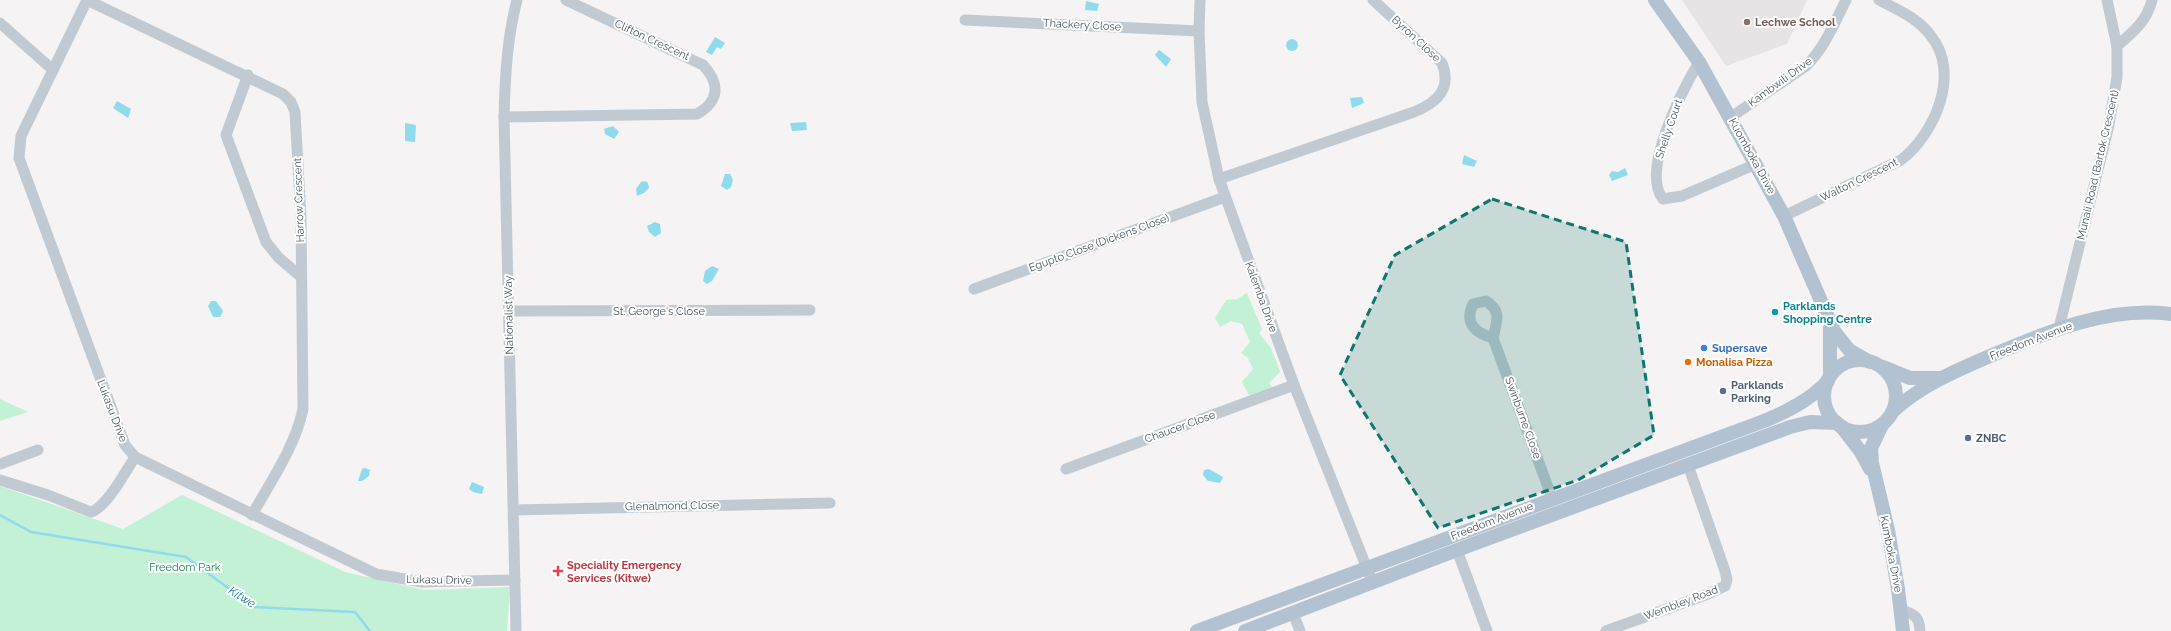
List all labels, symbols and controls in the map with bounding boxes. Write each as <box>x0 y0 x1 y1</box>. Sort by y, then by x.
street label: Byron Close <box>1389 13 1443 65</box>
street label: Thackery Close <box>1043 16 1122 34</box>
place label: Lechwe School <box>1755 16 1836 29</box>
street label: Clifton Crescent <box>612 17 692 63</box>
marker: Lechwe School <box>1742 17 1752 27</box>
street label: Kambwili Drive <box>1746 54 1815 109</box>
street label: Munali Road (Bartok Crescent) <box>2074 89 2122 241</box>
street label: Shelly Court <box>1653 97 1685 160</box>
street label: Kuomboka Drive <box>1726 116 1778 196</box>
street label: Walton Crescent <box>1818 155 1900 204</box>
street label: Harrow Crescent <box>291 157 307 243</box>
street label: Egupto Close (Dickens Close) <box>1027 211 1171 275</box>
street label: Kalemba Drive <box>1242 260 1280 335</box>
street label: Nationalist Way <box>502 275 516 355</box>
place label: Parklands Shopping Centre <box>1783 300 1872 326</box>
street label: St. George's Close <box>613 305 705 318</box>
marker: Parklands Shopping Centre <box>1770 307 1780 317</box>
street label: Freedom Avenue <box>1988 319 2075 363</box>
place label: Supersave <box>1712 342 1768 355</box>
marker: Supersave <box>1699 343 1709 353</box>
place label: Monalisa Pizza <box>1696 356 1773 369</box>
marker: Monalisa Pizza <box>1683 357 1693 367</box>
street label: Swinburne Close <box>1502 375 1544 461</box>
street label: Lukasu Drive <box>94 378 130 444</box>
place label: Parklands Parking <box>1731 379 1784 405</box>
marker: Parklands Parking <box>1718 386 1728 396</box>
street label: Chaucer Close <box>1143 408 1218 446</box>
place label: ZNBC <box>1976 432 2007 445</box>
marker: ZNBC <box>1963 433 1973 443</box>
street label: Glenalmond Close <box>625 499 720 513</box>
street label: Freedom Avenue <box>1449 499 1536 543</box>
street label: Kumboka Drive <box>1877 515 1905 594</box>
place label: Speciality Emergency Services (Kitwe) <box>567 559 681 585</box>
park label: Freedom Park <box>149 561 221 574</box>
marker: Speciality Emergency Services (Kitwe) <box>552 565 564 577</box>
street label: Lukasu Drive <box>406 573 472 587</box>
water label: Kitwe <box>226 583 259 611</box>
street label: Wembley Road <box>1642 583 1720 623</box>

